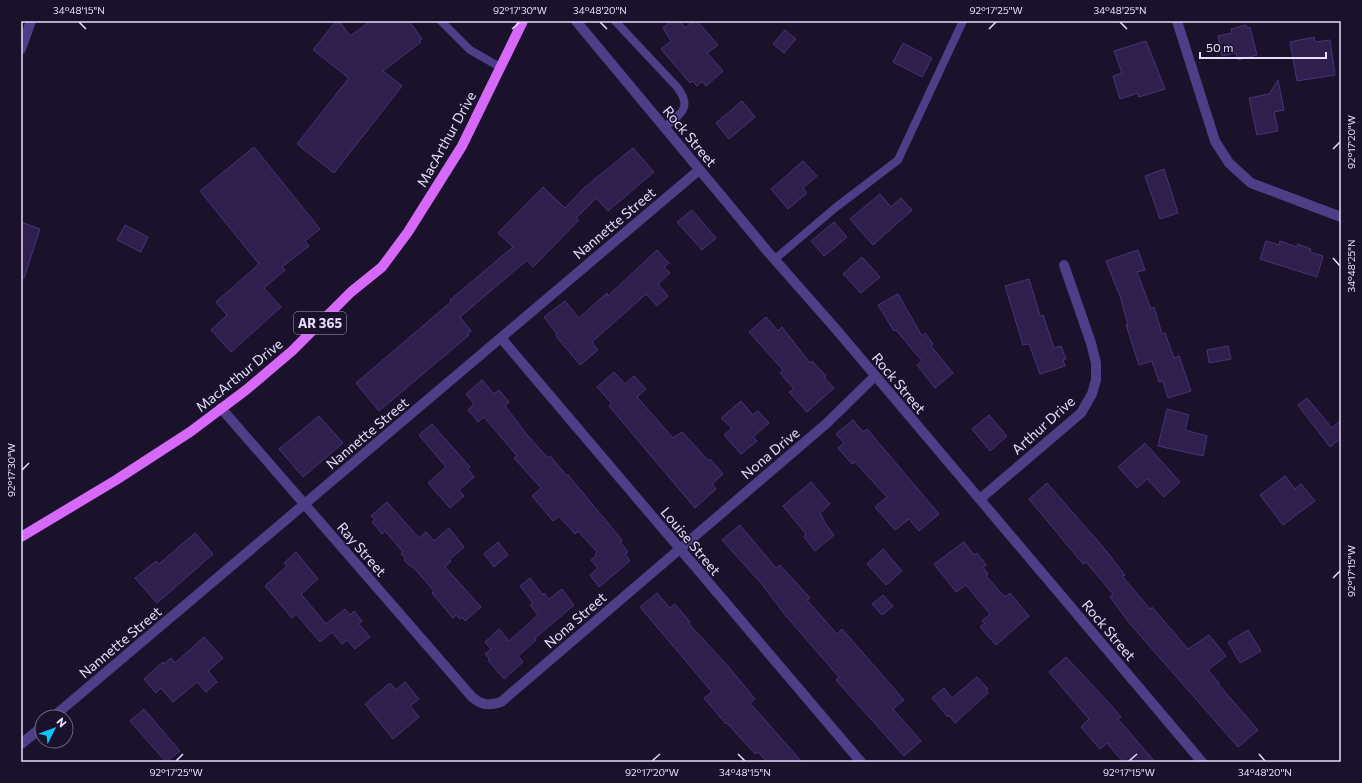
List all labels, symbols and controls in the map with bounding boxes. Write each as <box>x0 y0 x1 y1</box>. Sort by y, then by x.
text: 34°48'15"N <box>53 4 105 16</box>
text: 92°17'30"W <box>493 4 547 16</box>
text: 34°48'20"N <box>573 4 627 16</box>
text: 92°17'25"W <box>969 4 1023 16</box>
text: 34°48'25"N <box>1093 4 1147 16</box>
scale bar <box>1200 34 1326 60</box>
text: 50 m <box>1206 40 1234 54</box>
street label: MacArthur Drive <box>413 88 479 190</box>
street label: Rock Street <box>660 102 720 170</box>
text: 92°17'20"W <box>1345 115 1357 169</box>
street label: Nannette Street <box>569 183 659 262</box>
text: 34°48'25"N <box>1345 239 1357 293</box>
road number: AR 365 <box>294 312 346 334</box>
street label: MacArthur Drive <box>192 335 286 415</box>
street label: Rock Street <box>869 349 929 417</box>
street label: Arthur Drive <box>1008 392 1078 458</box>
street label: Nannette Street <box>322 393 412 472</box>
street label: Nona Drive <box>737 424 803 482</box>
text: 92°17'30"W <box>5 443 17 497</box>
street label: Louise Street <box>658 503 725 579</box>
street label: Ray Street <box>334 519 390 580</box>
text: 92°17'15"W <box>1345 545 1357 597</box>
street label: Nona Street <box>541 588 610 652</box>
street label: Rock Street <box>1079 596 1139 664</box>
street label: Nannette Street <box>75 602 165 681</box>
north arrow <box>34 709 74 749</box>
text: N <box>54 715 69 729</box>
text: 92°17'25"W <box>149 766 203 778</box>
text: 92°17'20"W <box>625 766 679 778</box>
text: 34°48'15"N <box>719 766 771 778</box>
text: 92°17'15"W <box>1103 766 1155 778</box>
text: 34°48'20"N <box>1238 766 1292 778</box>

